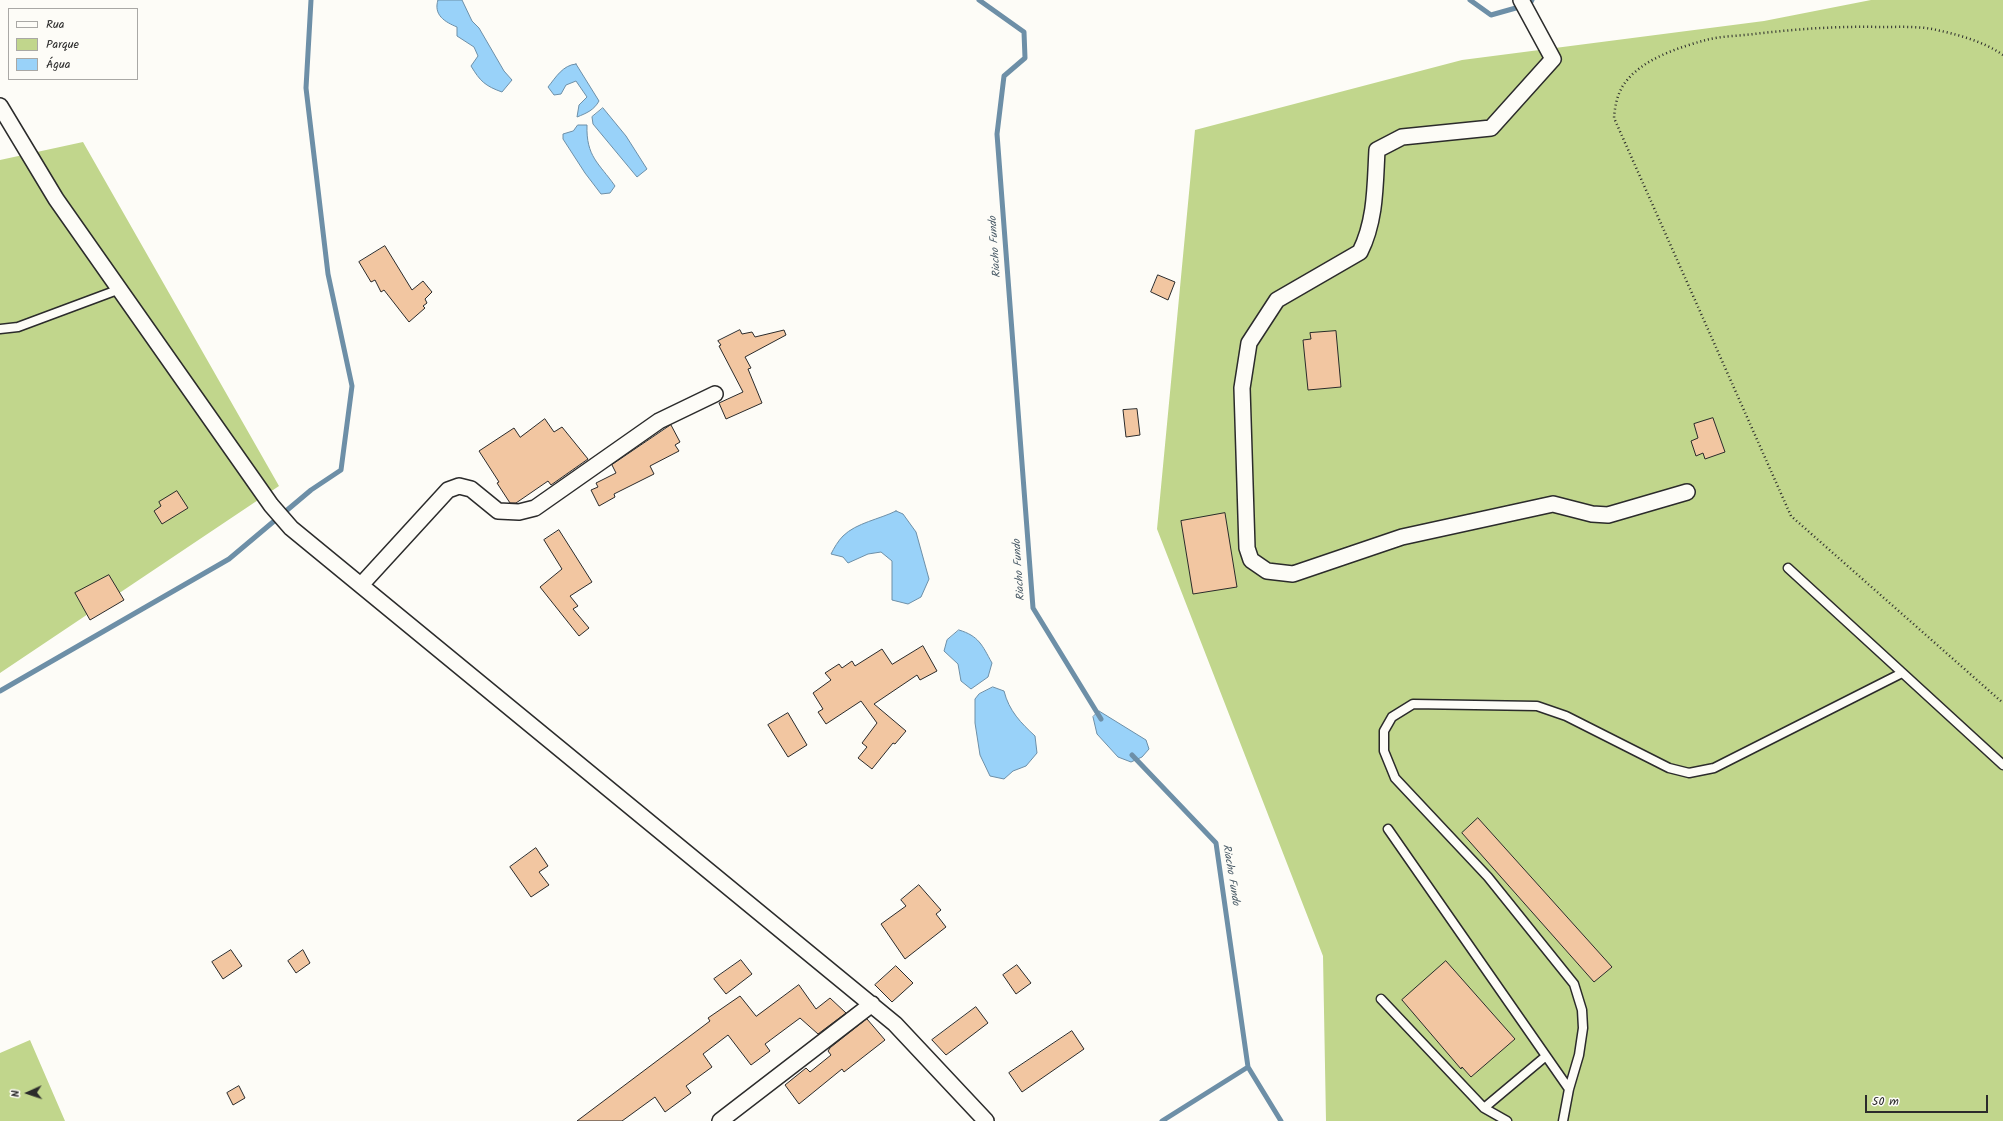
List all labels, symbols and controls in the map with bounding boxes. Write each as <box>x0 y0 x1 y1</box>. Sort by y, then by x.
legend <box>8 8 138 80</box>
text: Rua <box>46 15 64 34</box>
text: Parque <box>46 35 79 54</box>
text: Água <box>46 55 70 74</box>
water label: Riacho Fundo <box>987 216 1005 278</box>
water label: Riacho Fundo <box>1011 539 1029 601</box>
water label: Riacho Fundo <box>1219 843 1241 907</box>
north arrow <box>8 1073 48 1113</box>
scale bar <box>1867 1087 1990 1113</box>
text: N <box>7 1090 25 1098</box>
text: 50 m <box>1872 1092 1899 1111</box>

